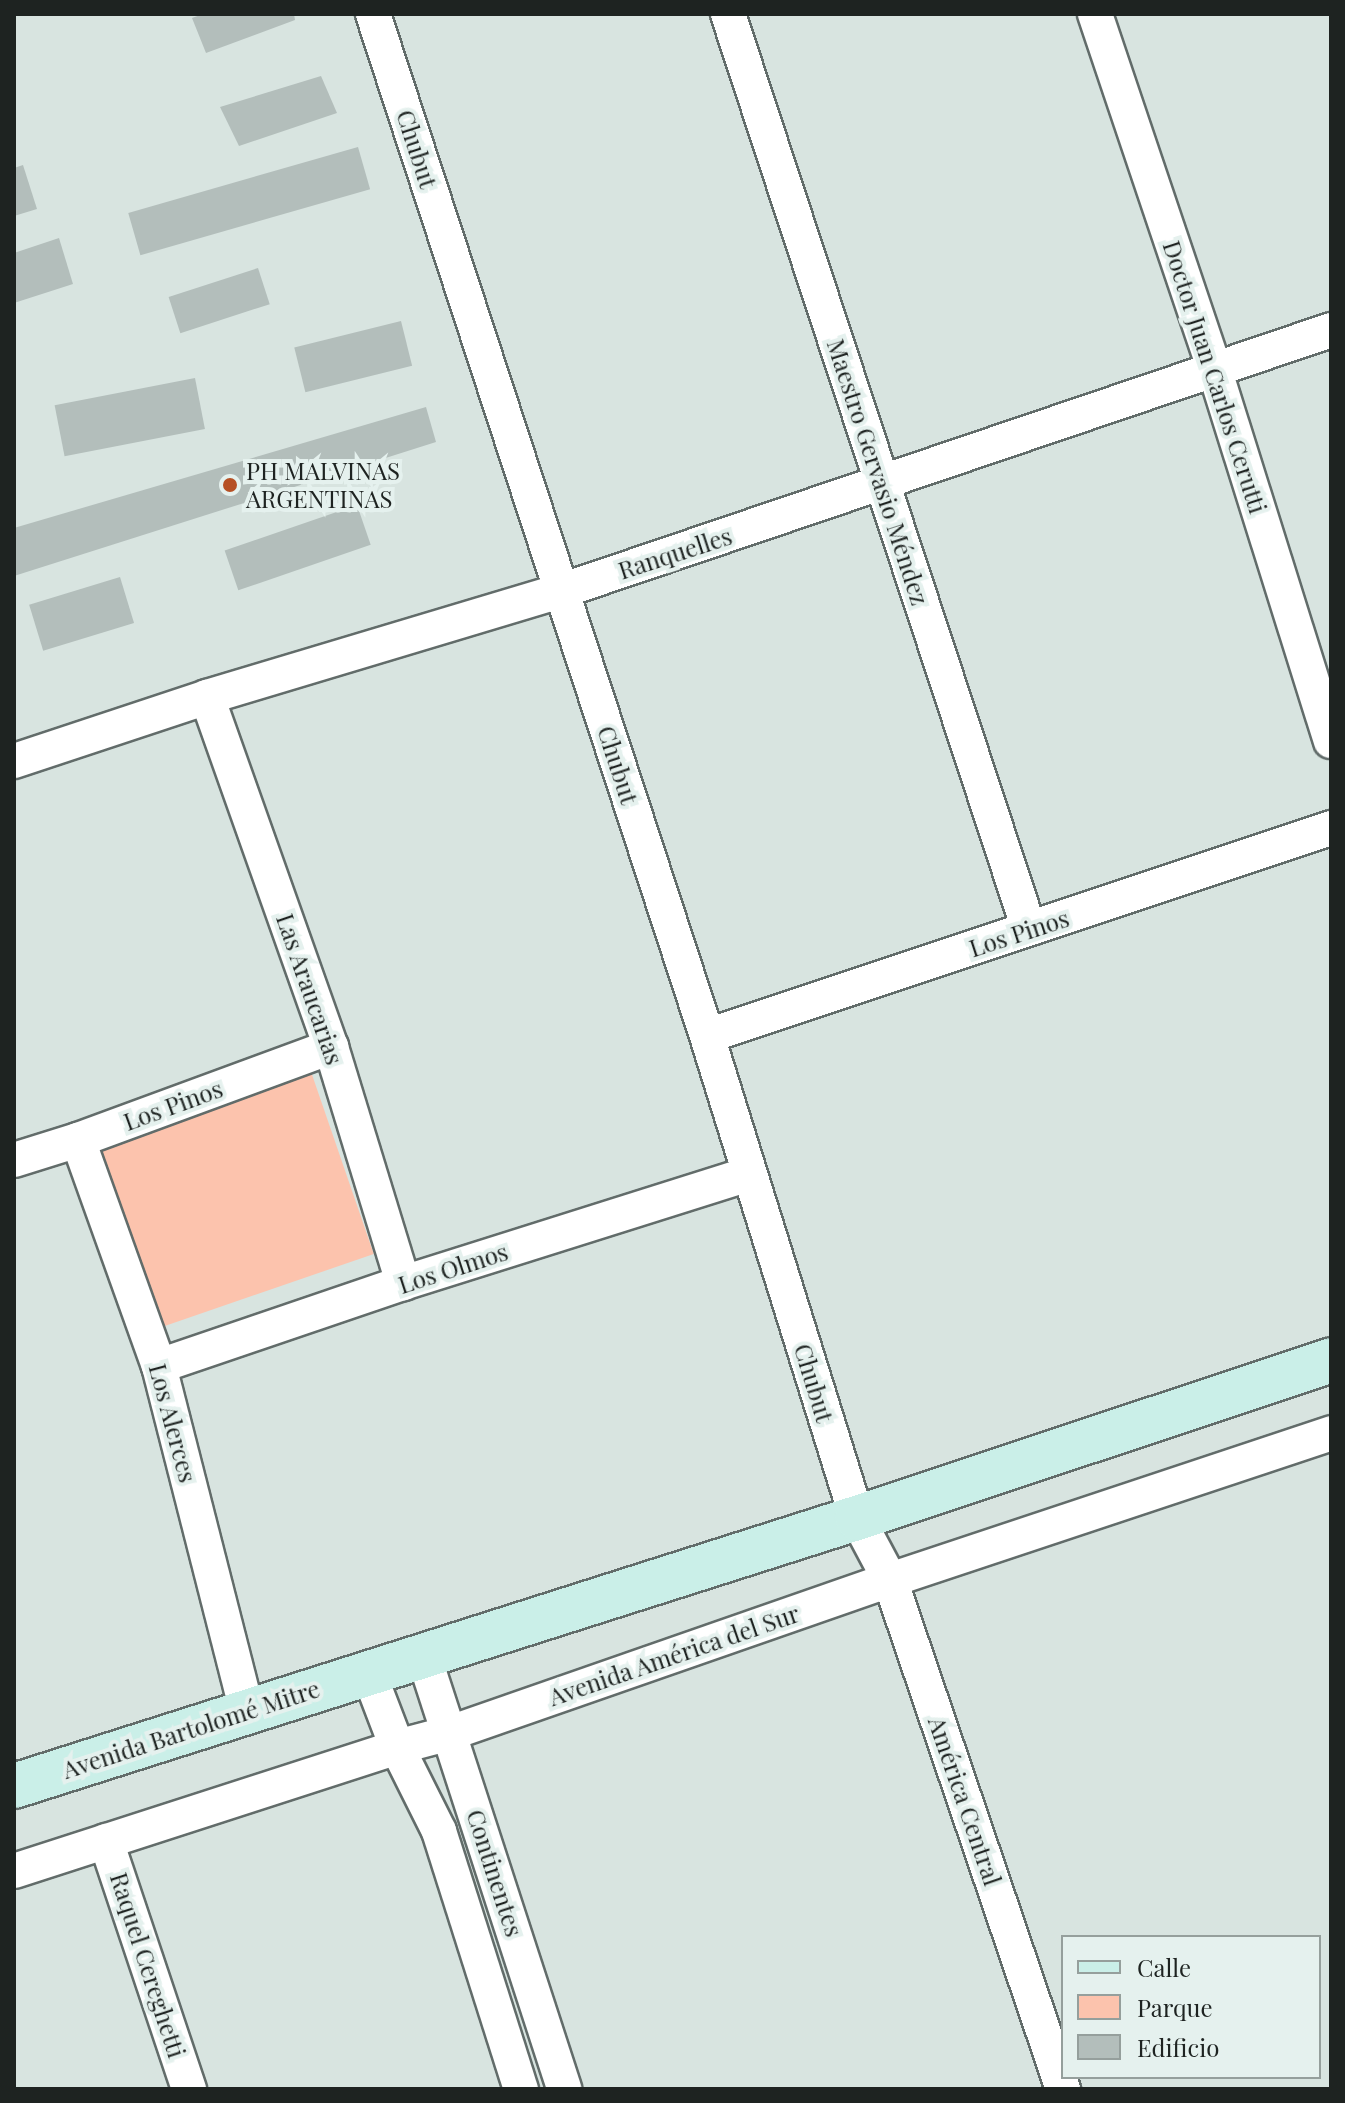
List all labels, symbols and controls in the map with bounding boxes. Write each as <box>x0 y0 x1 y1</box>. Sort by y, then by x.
street label: Chubut <box>391 106 443 192</box>
street label: Doctor Juan Carlos Cerutti <box>1157 237 1273 517</box>
street label: Maestro Gervasio Méndez <box>821 335 935 609</box>
place label: PH MALVINAS ARGENTINAS <box>246 457 400 513</box>
marker: PH MALVINAS ARGENTINAS <box>221 476 239 494</box>
street label: Ranquelles <box>615 521 735 585</box>
street label: Chubut <box>592 722 644 808</box>
street label: Los Pinos <box>965 903 1073 963</box>
street label: Las Araucarias <box>271 909 349 1069</box>
street label: Los Pinos <box>120 1074 226 1136</box>
street label: Los Olmos <box>395 1237 511 1299</box>
street label: Chubut <box>788 1340 840 1426</box>
street label: Los Alerces <box>143 1360 203 1486</box>
street label: Avenida América del Sur <box>544 1598 804 1712</box>
street label: Avenida Bartolomé Mitre <box>59 1674 323 1784</box>
street label: América Central <box>923 1713 1007 1889</box>
street label: Continentes <box>461 1806 529 1940</box>
street label: Raquel Cereghetti <box>104 1869 192 2061</box>
legend <box>1061 1935 1321 2079</box>
text: Calle <box>1137 1951 1191 1983</box>
text: Parque <box>1137 1991 1213 2023</box>
text: Edificio <box>1137 2031 1219 2063</box>

